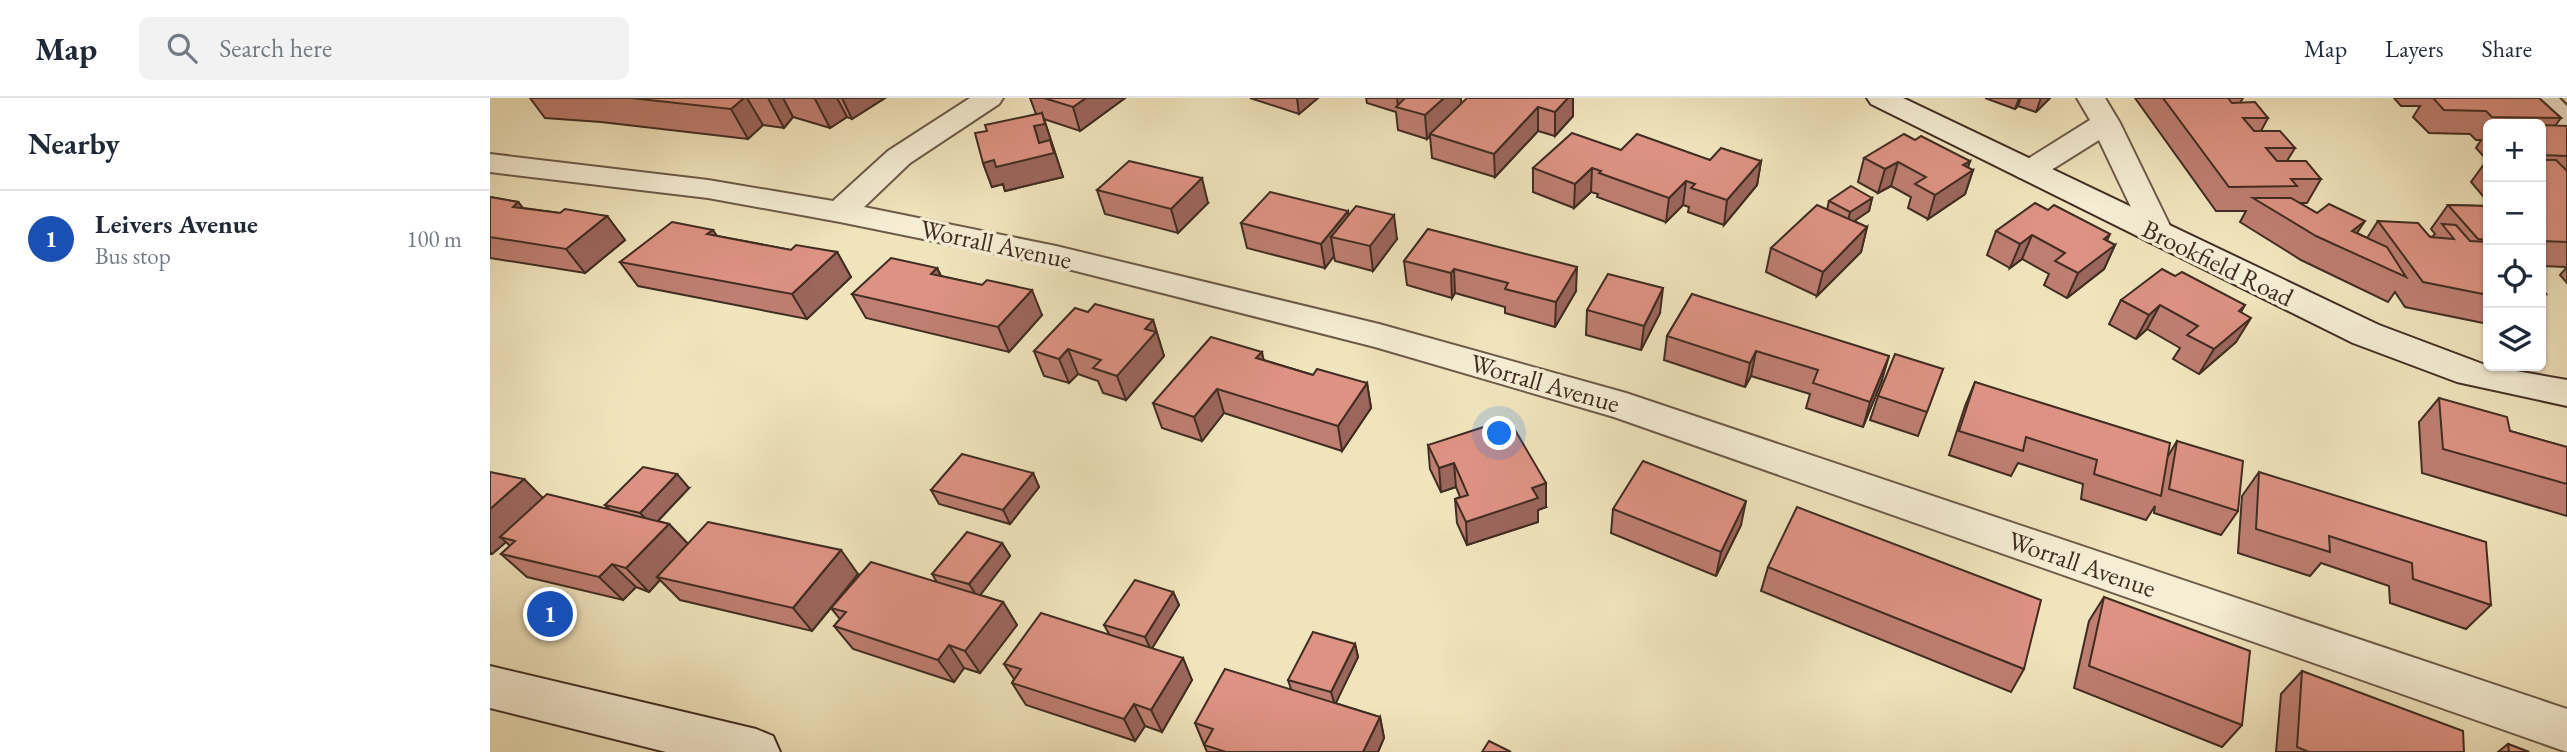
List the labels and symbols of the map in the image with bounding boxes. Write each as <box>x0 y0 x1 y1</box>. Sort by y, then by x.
street label: Worrall Avenue <box>917 211 1075 277</box>
street label: Brookfield Road <box>2137 212 2300 315</box>
street label: Worrall Avenue <box>1466 345 1624 421</box>
your location <box>1482 416 1516 450</box>
street label: Worrall Avenue <box>2004 523 2160 605</box>
pin: 1 <box>527 588 573 640</box>

